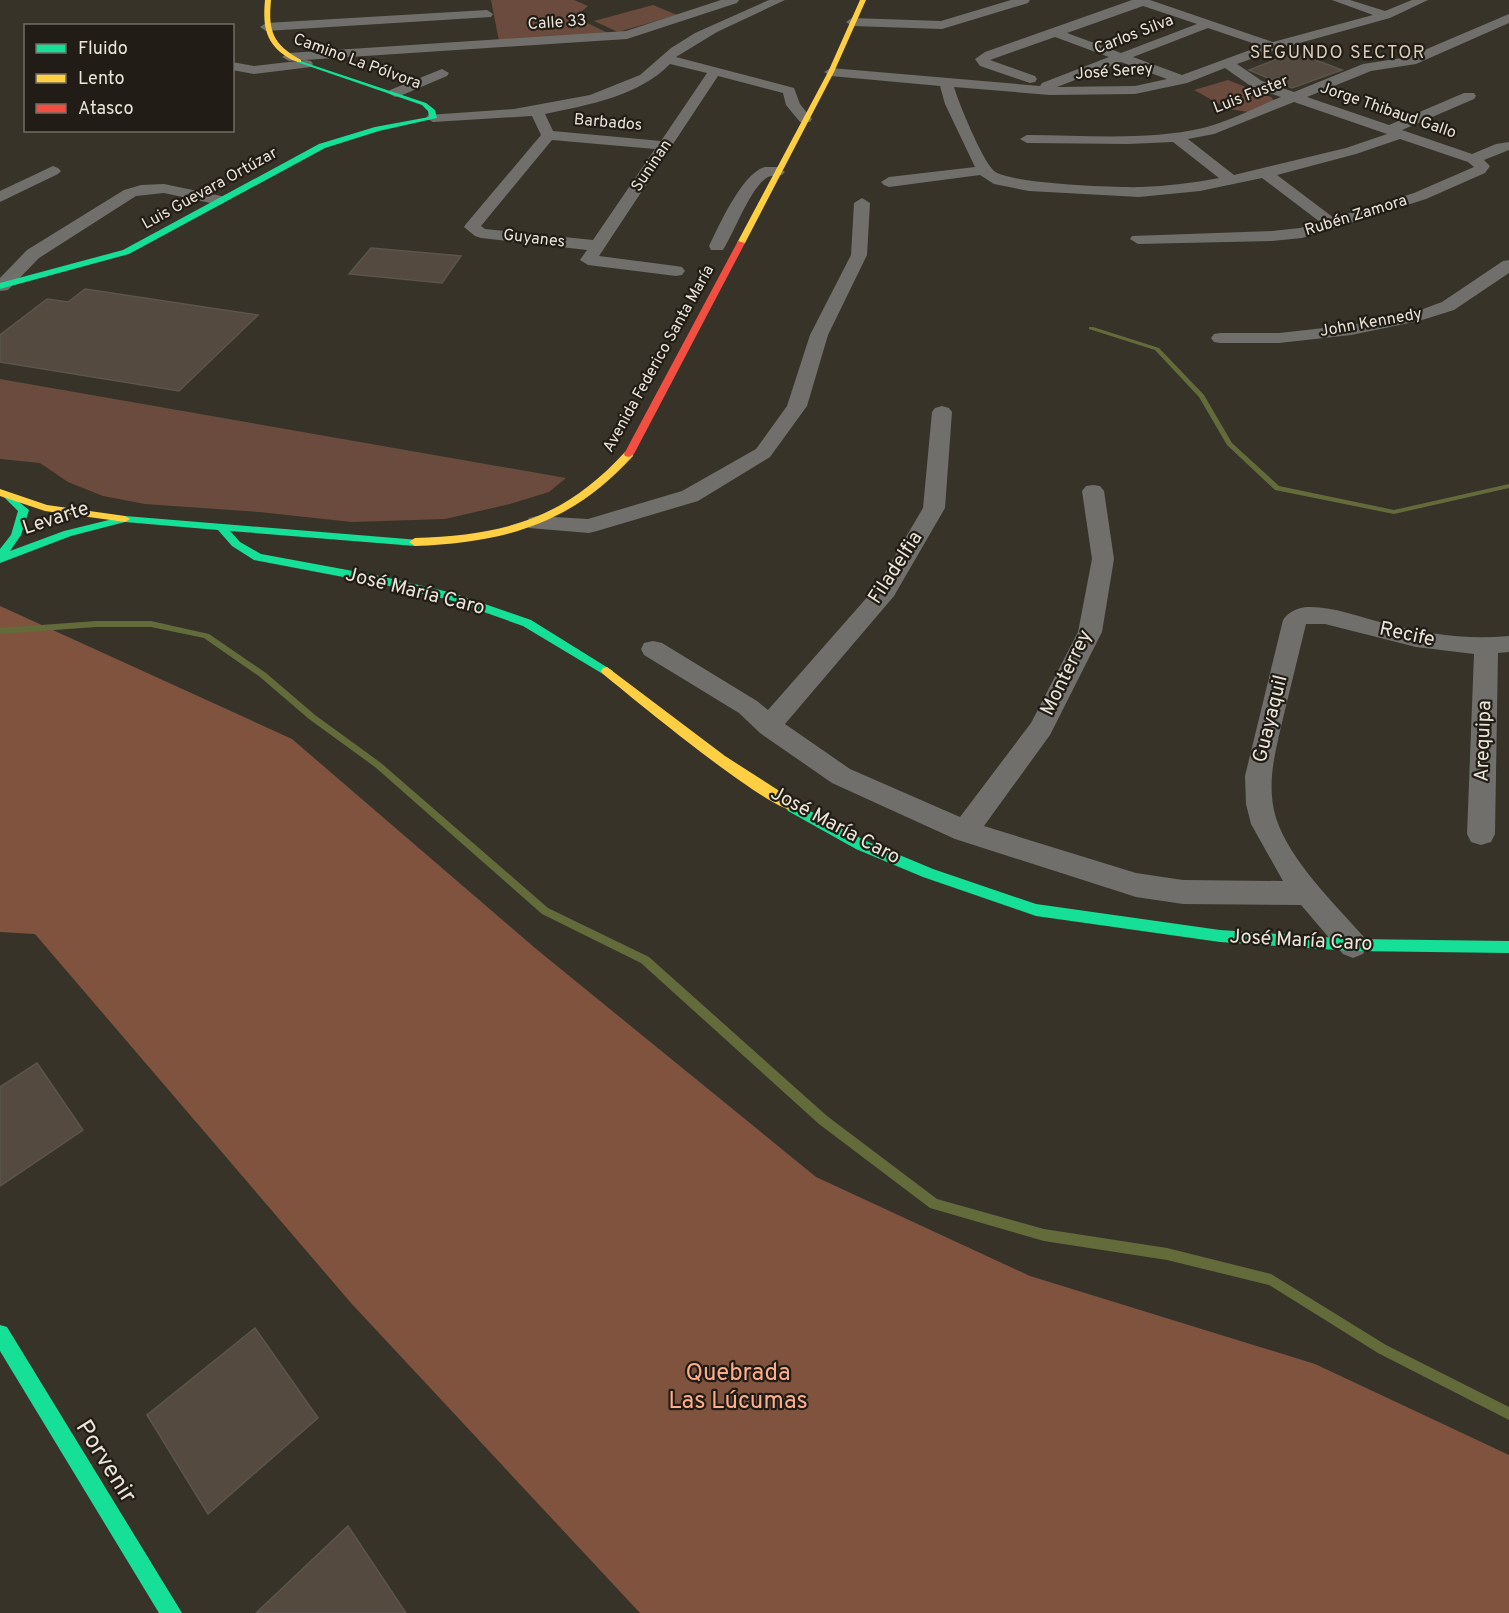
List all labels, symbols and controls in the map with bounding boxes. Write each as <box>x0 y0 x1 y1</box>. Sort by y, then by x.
street label: Calle 33 <box>527 11 587 35</box>
street label: Carlos Silva <box>1091 11 1177 59</box>
legend <box>24 24 234 132</box>
street label: Camino La Pólvora <box>291 30 423 94</box>
text: Fluido <box>78 38 128 61</box>
district label: SEGUNDO SECTOR <box>1250 42 1426 65</box>
street label: José Serey <box>1074 59 1154 85</box>
text: Lento <box>78 68 124 91</box>
street label: Luis Fuster <box>1211 72 1291 118</box>
street label: Jorge Thibaud Gallo <box>1317 78 1459 144</box>
text: Atasco <box>78 98 134 121</box>
street label: Barbados <box>573 110 643 136</box>
street label: Suninan <box>627 136 677 196</box>
street label: Luis Guevara Ortúzar <box>139 143 281 235</box>
street label: Rubén Zamora <box>1302 191 1410 241</box>
street label: Guyanes <box>502 225 566 253</box>
street label: Avenida Federico Santa María <box>599 262 719 456</box>
street label: John Kennedy <box>1318 304 1424 342</box>
street label: Levarte <box>19 496 93 542</box>
street label: Filadelfia <box>863 527 929 609</box>
street label: José María Caro <box>342 562 488 622</box>
street label: Recife <box>1377 616 1437 654</box>
street label: Monterrey <box>1035 626 1099 720</box>
street label: Guayaquil <box>1248 672 1294 766</box>
street label: Arequipa <box>1470 700 1498 782</box>
street label: José María Caro <box>766 781 904 871</box>
street label: José María Caro <box>1229 924 1373 958</box>
park label: Quebrada Las Lúcumas <box>668 1359 808 1417</box>
street label: Porvenir <box>68 1415 142 1509</box>

